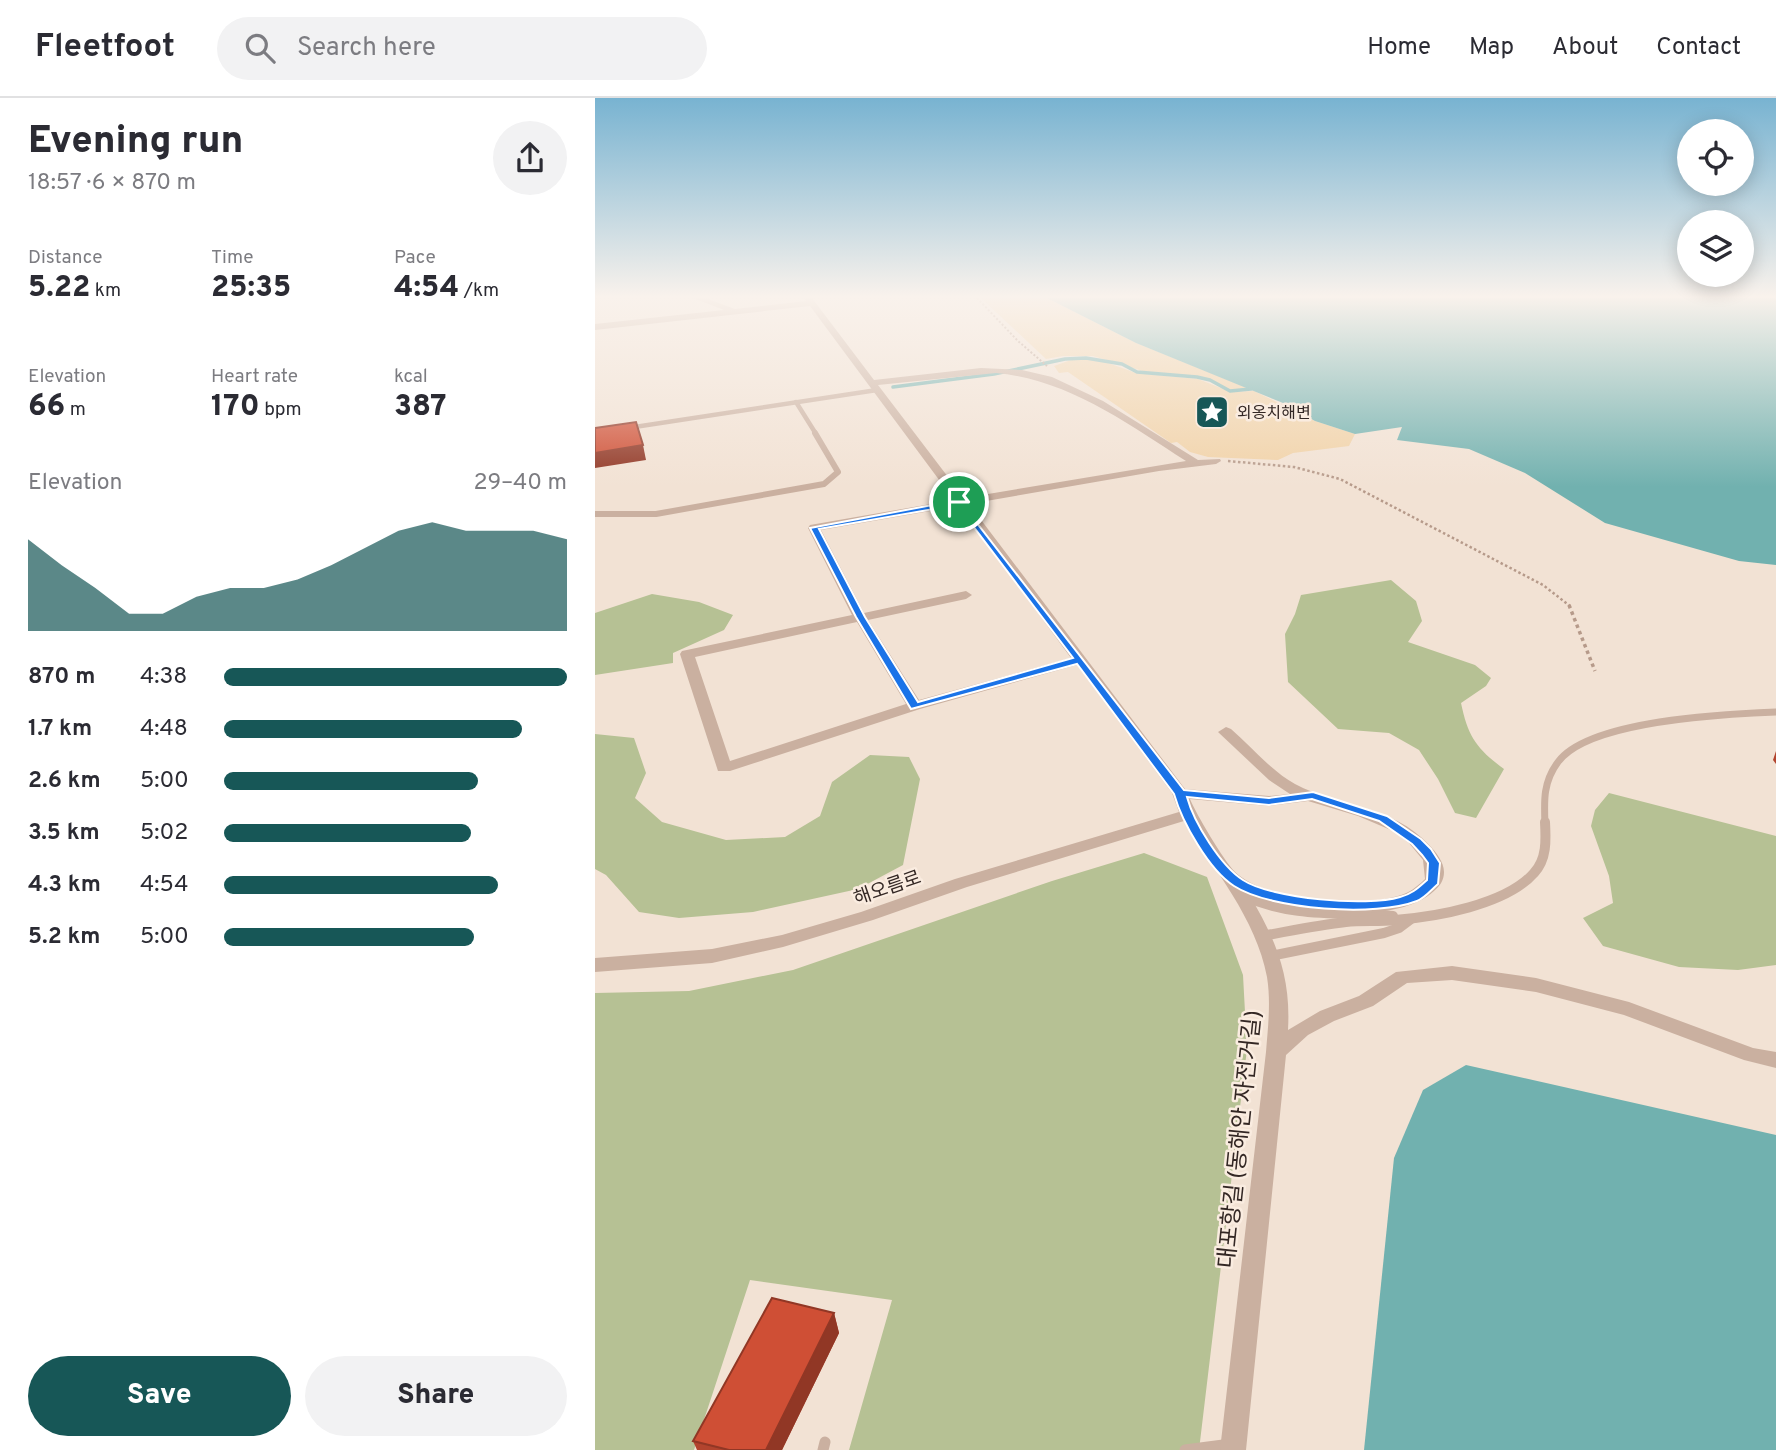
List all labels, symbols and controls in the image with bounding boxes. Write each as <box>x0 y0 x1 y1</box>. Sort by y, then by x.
search box <box>217 17 707 80</box>
text: Fleetfoot <box>35 27 175 69</box>
icon: search <box>241 29 279 67</box>
text: Search here <box>297 32 436 65</box>
text: Home <box>1367 33 1431 63</box>
text: Map <box>1469 33 1514 63</box>
text: About <box>1552 33 1618 63</box>
text: Contact <box>1656 33 1741 63</box>
text: Evening run <box>28 118 243 167</box>
map controls <box>1677 119 1754 287</box>
button: locate <box>1677 119 1754 196</box>
button: share <box>493 121 567 195</box>
text: 18:57 · 6 × 870 m <box>28 169 196 198</box>
button: layers <box>1677 210 1754 287</box>
text: Distance <box>28 246 103 270</box>
text: Time <box>211 246 254 270</box>
text: Pace <box>394 246 436 270</box>
text: 5.22 <box>28 270 90 307</box>
text: 25:35 <box>211 270 291 307</box>
text: 4:54 <box>394 270 459 307</box>
text: km <box>90 279 121 303</box>
text: /km <box>459 279 499 303</box>
text: Elevation <box>28 365 106 389</box>
text: Heart rate <box>211 365 298 389</box>
text: kcal <box>394 365 428 389</box>
text: 66 <box>28 389 65 426</box>
text: 170 <box>211 389 260 426</box>
text: 387 <box>394 389 446 426</box>
place icon: 외옹치해변 <box>1193 393 1231 431</box>
text: m <box>65 398 86 422</box>
text: bpm <box>260 398 301 422</box>
place label: 외옹치해변 <box>1237 404 1311 424</box>
text: Elevation <box>28 469 123 498</box>
text: 29–40 m <box>474 469 567 498</box>
pin <box>929 472 989 532</box>
icon: arrive <box>940 483 978 521</box>
text: 870 m <box>28 663 95 692</box>
text: 4:38 <box>140 663 187 692</box>
text: 1.7 km <box>28 715 92 744</box>
text: 4:48 <box>140 715 188 744</box>
text: 2.6 km <box>28 767 101 796</box>
text: 5:00 <box>140 767 189 796</box>
text: 3.5 km <box>28 819 100 848</box>
text: 5:02 <box>140 819 188 848</box>
street label: 해오름로 <box>851 866 925 912</box>
text: 4.3 km <box>28 871 101 900</box>
text: 4:54 <box>140 871 188 900</box>
text: 5.2 km <box>28 923 101 952</box>
text: 5:00 <box>140 923 189 952</box>
street label: 대포항길 (동해안 자전거길) <box>1214 1009 1269 1270</box>
button: Save <box>28 1356 291 1436</box>
button: Share <box>305 1356 567 1436</box>

